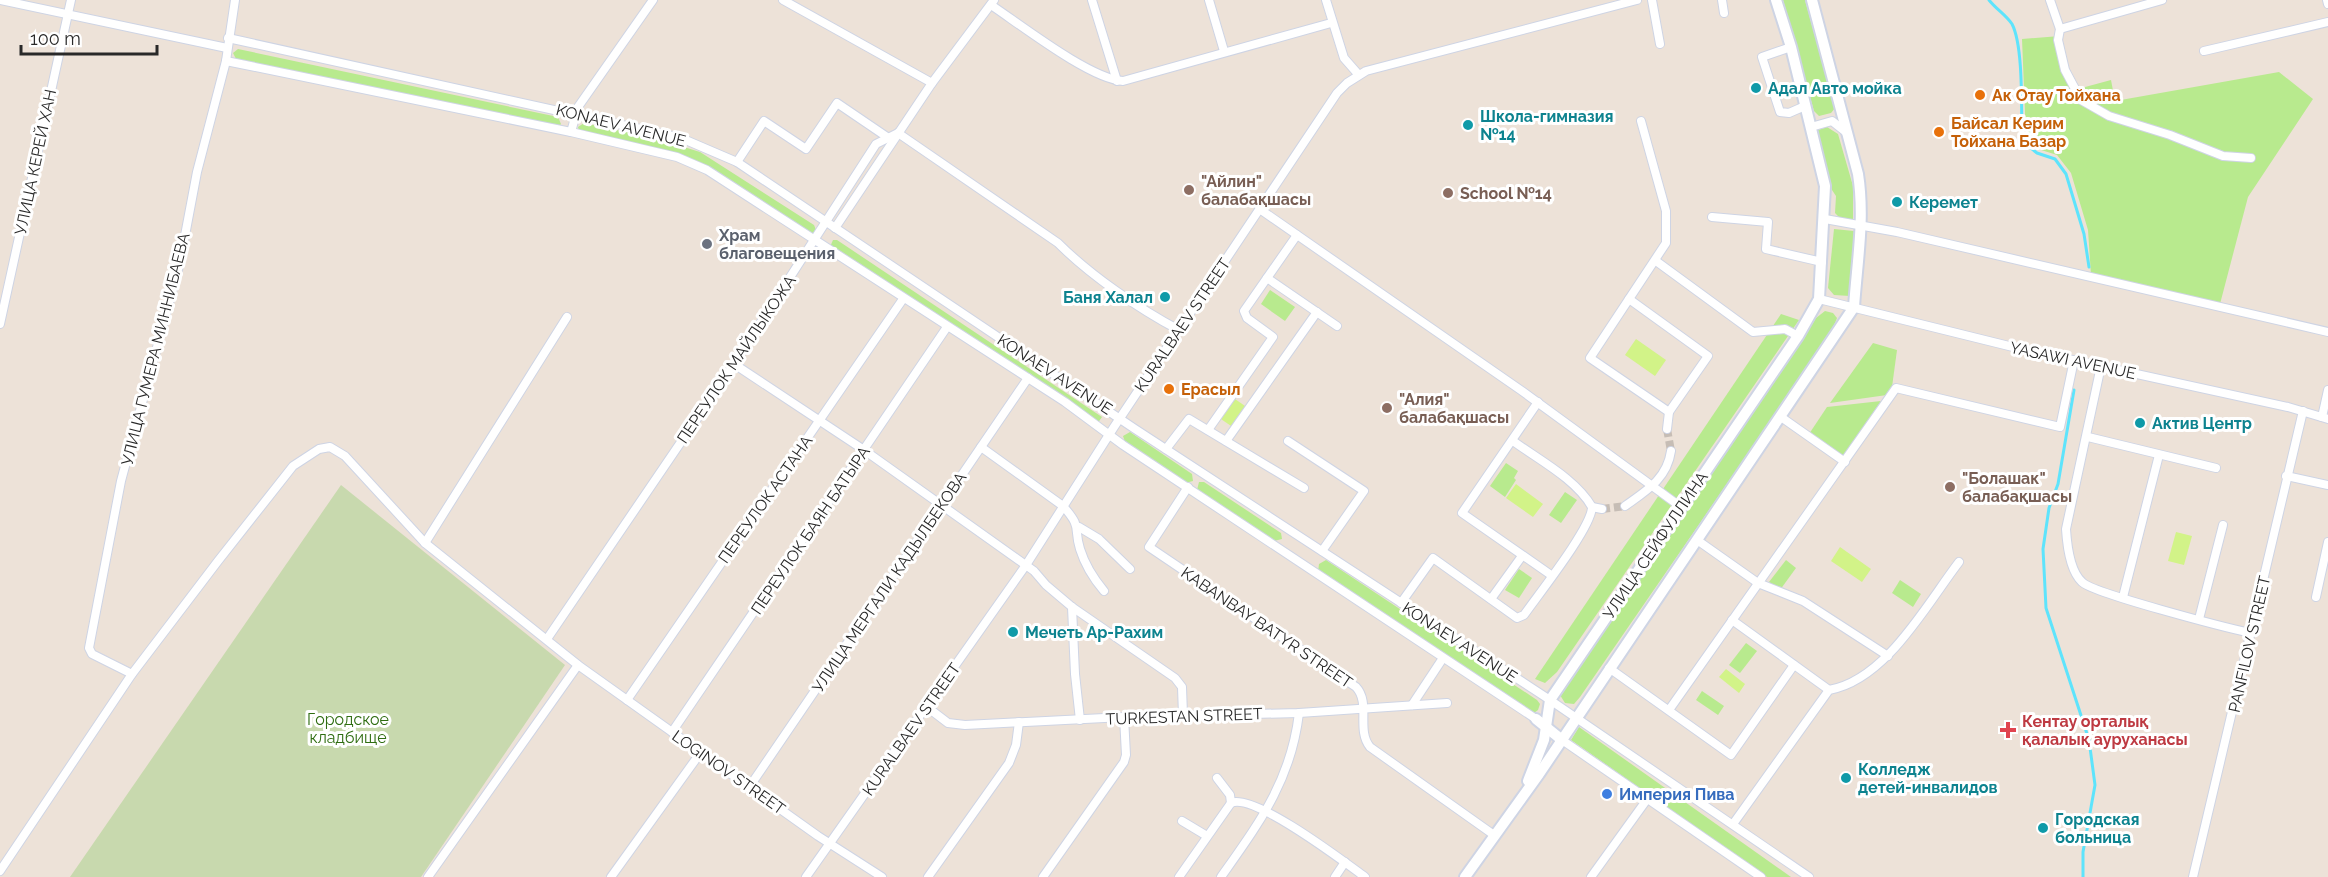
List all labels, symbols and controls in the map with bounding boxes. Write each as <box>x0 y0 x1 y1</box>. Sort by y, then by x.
scale bar <box>21 18 158 56</box>
text: 100 m <box>30 28 81 49</box>
place label: Адал Авто мойка <box>1768 79 1902 98</box>
marker: Адал Авто мойка <box>1749 81 1763 95</box>
place label: Ак Отау Тойхана <box>1992 86 2121 105</box>
street label: УЛИЦА КЕРЕЙ ХАН <box>11 88 60 237</box>
marker: Ак Отау Тойхана <box>1973 88 1987 102</box>
street label: KONAEV AVENUE <box>554 100 688 151</box>
place label: Школа-гимназия №14 <box>1480 107 1614 144</box>
place label: Байсал Керим Тойхана Базар <box>1951 114 2066 151</box>
marker: Школа-гимназия №14 <box>1461 118 1475 132</box>
marker: Байсал Керим Тойхана Базар <box>1932 125 1946 139</box>
place label: "Айлин" балабақшасы <box>1201 172 1311 209</box>
marker: "Айлин" балабақшасы <box>1182 183 1196 197</box>
place label: School №14 <box>1460 184 1552 203</box>
marker: School №14 <box>1441 186 1455 200</box>
place label: Керемет <box>1909 193 1978 212</box>
marker: Керемет <box>1890 195 1904 209</box>
place label: Храм благовещения <box>718 226 835 263</box>
street label: УЛИЦА ГУМЕРА МИННИБАЕВА <box>117 231 194 467</box>
marker: Храм благовещения <box>700 237 714 251</box>
street label: KURALBAEV STREET <box>1131 255 1234 396</box>
street label: ПЕРЕУЛОК МАЙЛЫКОЖА <box>673 271 800 447</box>
place label: Баня Халал <box>1063 288 1153 307</box>
marker: Баня Халал <box>1158 290 1172 304</box>
street label: KONAEV AVENUE <box>994 330 1116 419</box>
street label: YASAWI AVENUE <box>2008 338 2138 383</box>
place label: Ерасыл <box>1181 380 1241 399</box>
marker: Ерасыл <box>1162 382 1176 396</box>
place label: "Алия" балабақшасы <box>1399 390 1509 427</box>
marker: "Алия" балабақшасы <box>1380 401 1394 415</box>
place label: Актив Центр <box>2152 414 2252 433</box>
marker: Актив Центр <box>2133 416 2147 430</box>
street label: ПЕРЕУЛОК АСТАНА <box>714 432 817 567</box>
street label: ПЕРЕУЛОК БАЯН БАТЫРА <box>747 442 874 618</box>
street label: УЛИЦА МЕРГАЛИ КАДЫЛБЕКОВА <box>808 468 971 696</box>
street label: УЛИЦА СЕЙФУЛЛИНА <box>1599 468 1712 623</box>
place label: "Болашак" балабақшасы <box>1962 469 2072 506</box>
marker: "Болашак" балабақшасы <box>1943 480 1957 494</box>
street label: KABANBAY BATYR STREET <box>1177 563 1356 692</box>
street label: PANFILOV STREET <box>2225 574 2275 714</box>
street label: KONAEV AVENUE <box>1399 598 1521 687</box>
place label: Мечеть Ар-Рахим <box>1025 623 1163 642</box>
marker: Мечеть Ар-Рахим <box>1006 625 1020 639</box>
street label: KURALBAEV STREET <box>858 659 964 799</box>
street label: TURKESTAN STREET <box>1105 704 1263 729</box>
park label: Городское кладбище <box>307 710 389 747</box>
place label: Кентау орталық қалалық ауруханасы <box>2022 712 2188 749</box>
marker: Кентау орталық қалалық ауруханасы <box>1999 721 2017 739</box>
street label: LOGINOV STREET <box>668 726 789 819</box>
place label: Колледж детей-инвалидов <box>1858 760 1998 797</box>
marker: Колледж детей-инвалидов <box>1839 771 1853 785</box>
place label: Империя Пива <box>1619 785 1734 804</box>
marker: Империя Пива <box>1600 787 1614 801</box>
place label: Городская больница <box>2055 810 2139 847</box>
marker: Городская больница <box>2036 821 2050 835</box>

